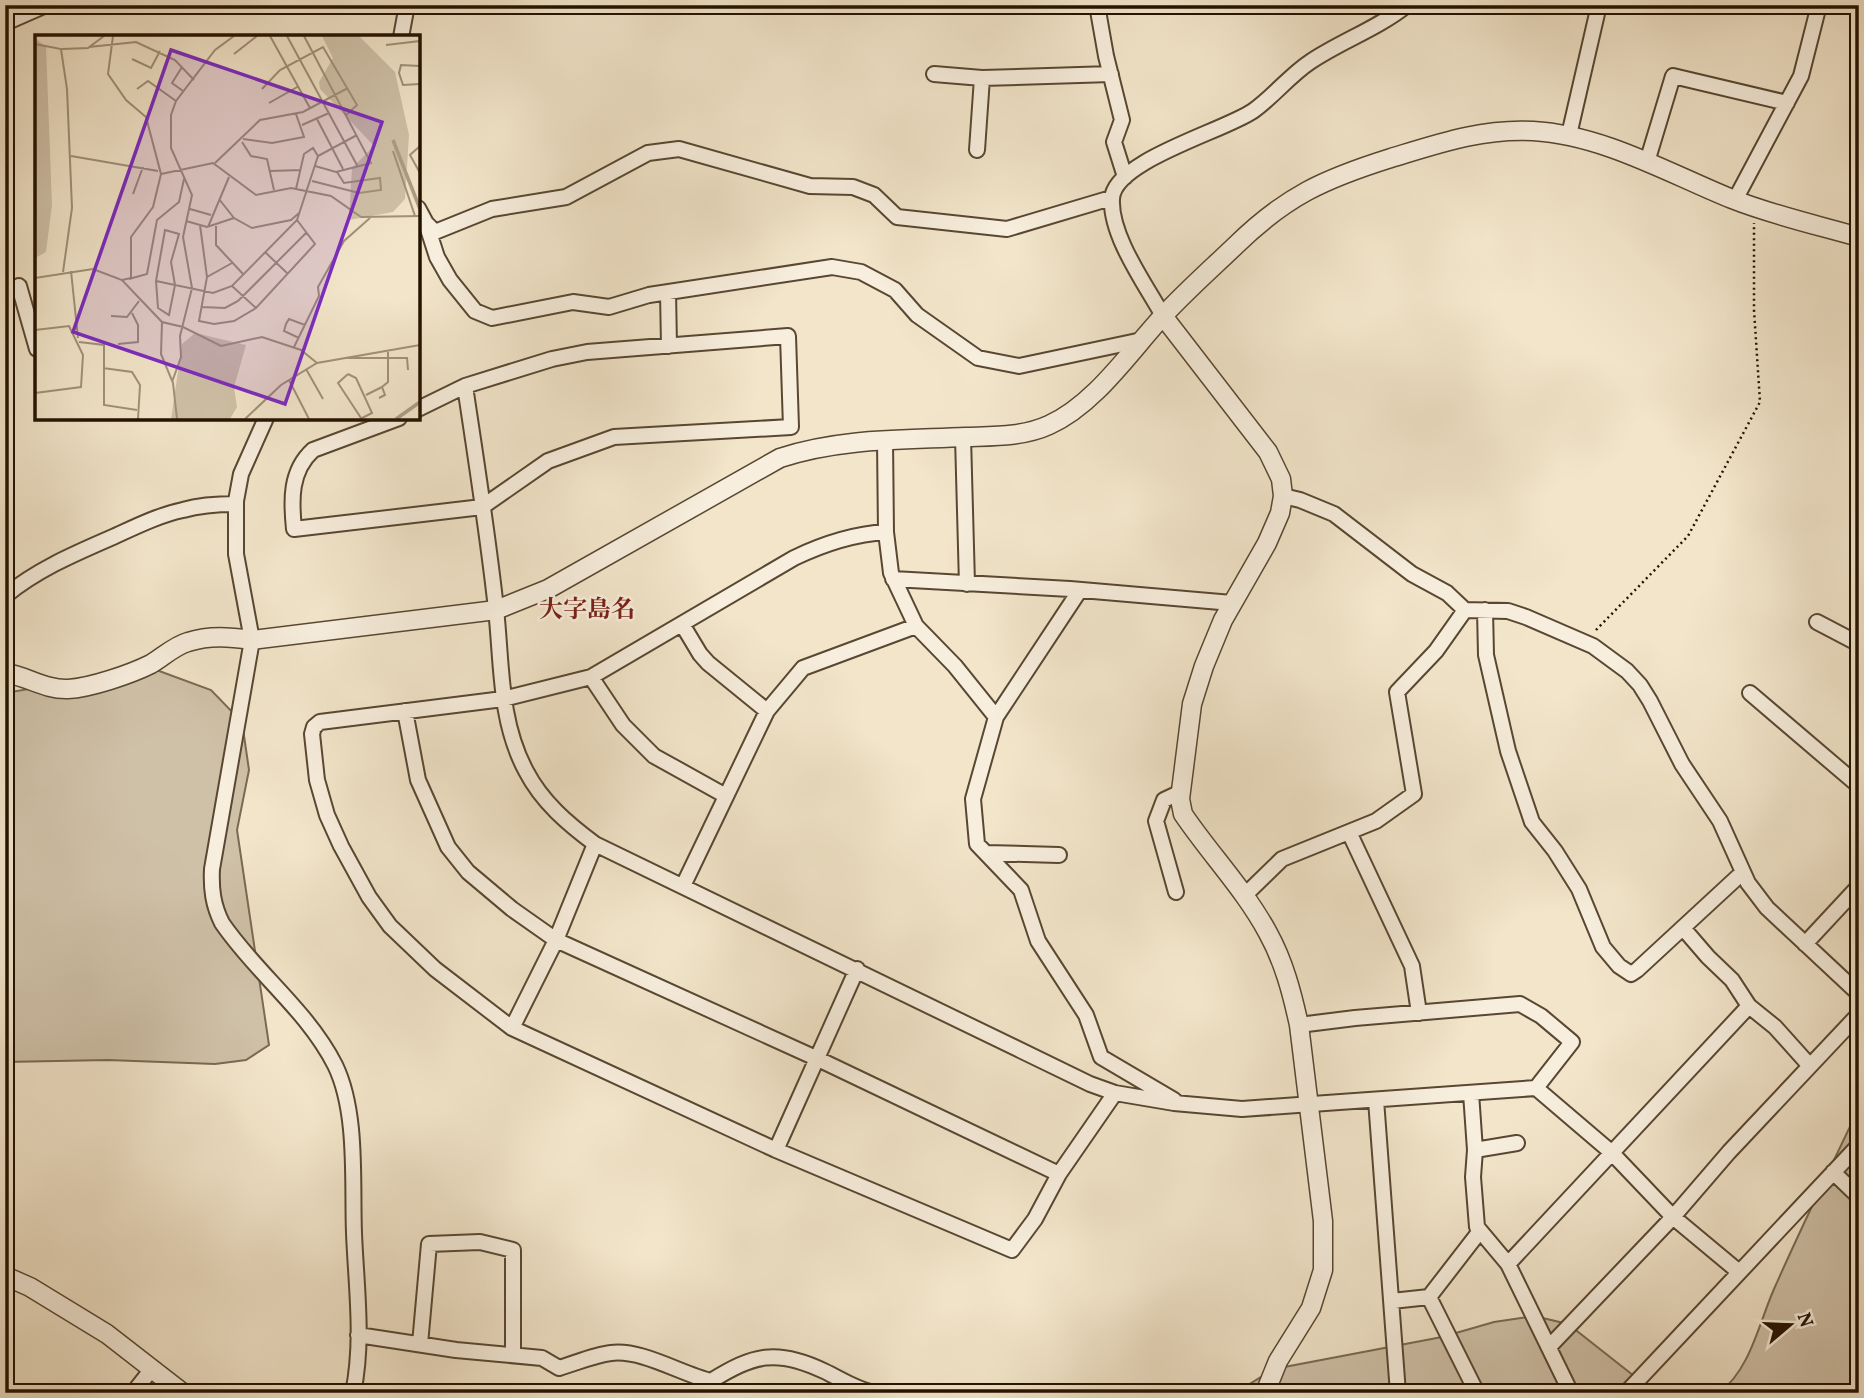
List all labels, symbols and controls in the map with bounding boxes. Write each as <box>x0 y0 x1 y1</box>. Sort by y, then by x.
inset map <box>35 35 420 420</box>
district label: 大字島名 <box>539 594 635 628</box>
north arrow <box>1756 1290 1826 1360</box>
text: N <box>1790 1309 1819 1331</box>

